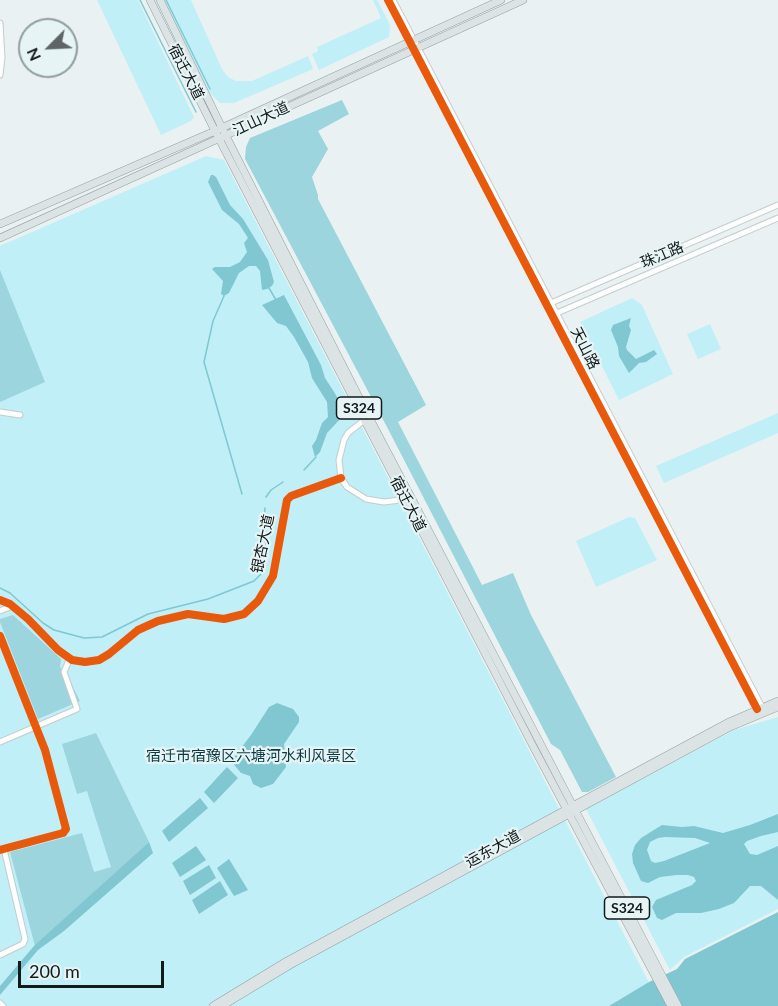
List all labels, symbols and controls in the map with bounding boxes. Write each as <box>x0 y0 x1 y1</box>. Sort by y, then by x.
north arrow <box>18 18 78 78</box>
street label: 宿迁大道 <box>164 41 208 103</box>
text: N <box>22 45 44 64</box>
street label: 江山大道 <box>230 98 292 140</box>
street label: 珠江路 <box>638 238 686 272</box>
street label: 天山路 <box>567 324 603 372</box>
road number: S324 <box>336 397 382 419</box>
street label: 宿迁大道 <box>386 473 430 535</box>
street label: 银杏大道 <box>248 513 278 575</box>
park label: 宿迁市宿豫区六塘河水利风景区 <box>146 747 356 765</box>
street label: 运东大道 <box>462 827 524 871</box>
road number: S324 <box>604 897 650 919</box>
scale bar <box>21 949 166 987</box>
text: 200 m <box>29 960 80 982</box>

